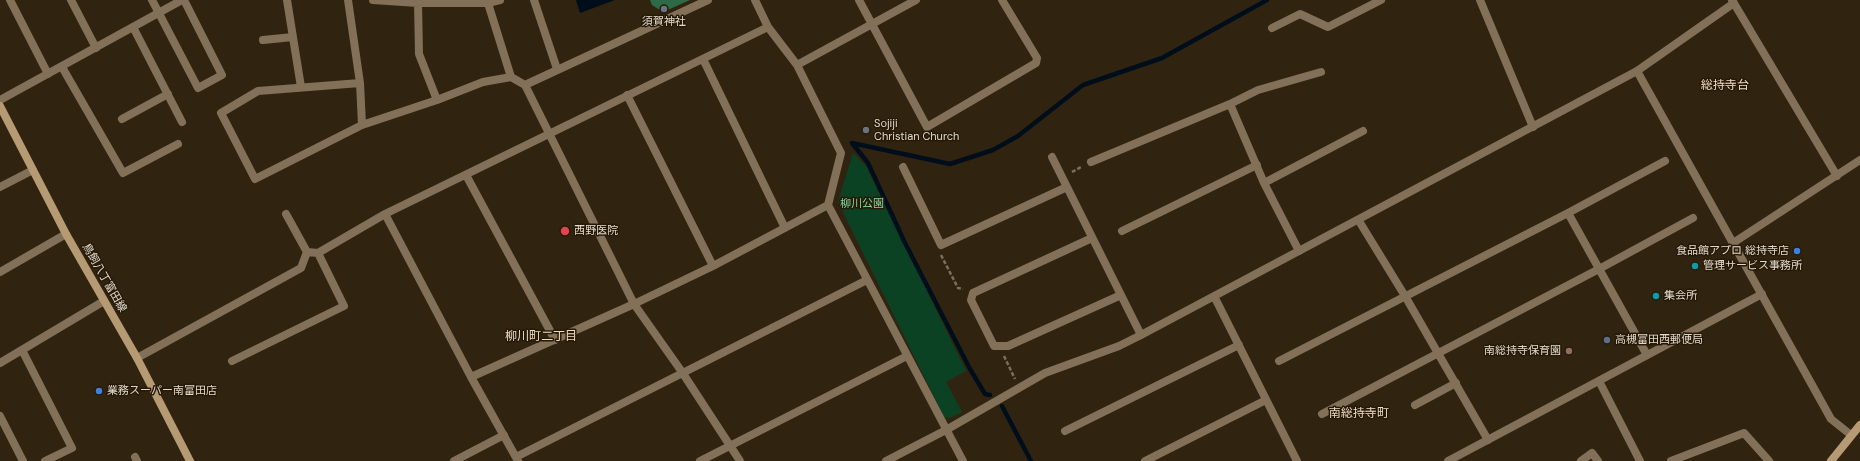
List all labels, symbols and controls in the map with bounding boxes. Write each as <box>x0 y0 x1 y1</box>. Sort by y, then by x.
marker: 須賀神社 <box>659 4 669 14</box>
place label: 須賀神社 <box>642 15 686 29</box>
district label: 総持寺台 <box>1701 79 1749 93</box>
place label: Sojiji Christian Church <box>874 117 959 143</box>
marker: Sojiji Christian Church <box>861 125 871 135</box>
park label: 柳川公園 <box>840 197 884 211</box>
place label: 西野医院 <box>574 224 618 238</box>
marker: 西野医院 <box>559 225 571 237</box>
street label: 鳥飼八丁富田線 <box>79 241 129 315</box>
place label: 食品館アプロ 総持寺店 <box>1676 244 1789 258</box>
marker: 食品館アプロ 総持寺店 <box>1792 246 1802 256</box>
place label: 管理サービス事務所 <box>1703 259 1802 273</box>
marker: 管理サービス事務所 <box>1690 261 1700 271</box>
place label: 集会所 <box>1664 289 1697 303</box>
marker: 集会所 <box>1651 291 1661 301</box>
district label: 柳川町二丁目 <box>505 330 577 344</box>
place label: 高槻富田西郵便局 <box>1615 333 1703 347</box>
marker: 高槻富田西郵便局 <box>1602 335 1612 345</box>
place label: 南総持寺保育園 <box>1484 344 1561 358</box>
marker: 南総持寺保育園 <box>1564 346 1574 356</box>
place label: 業務スーパー南富田店 <box>107 384 217 398</box>
marker: 業務スーパー南富田店 <box>94 386 104 396</box>
district label: 南総持寺町 <box>1329 407 1389 421</box>

